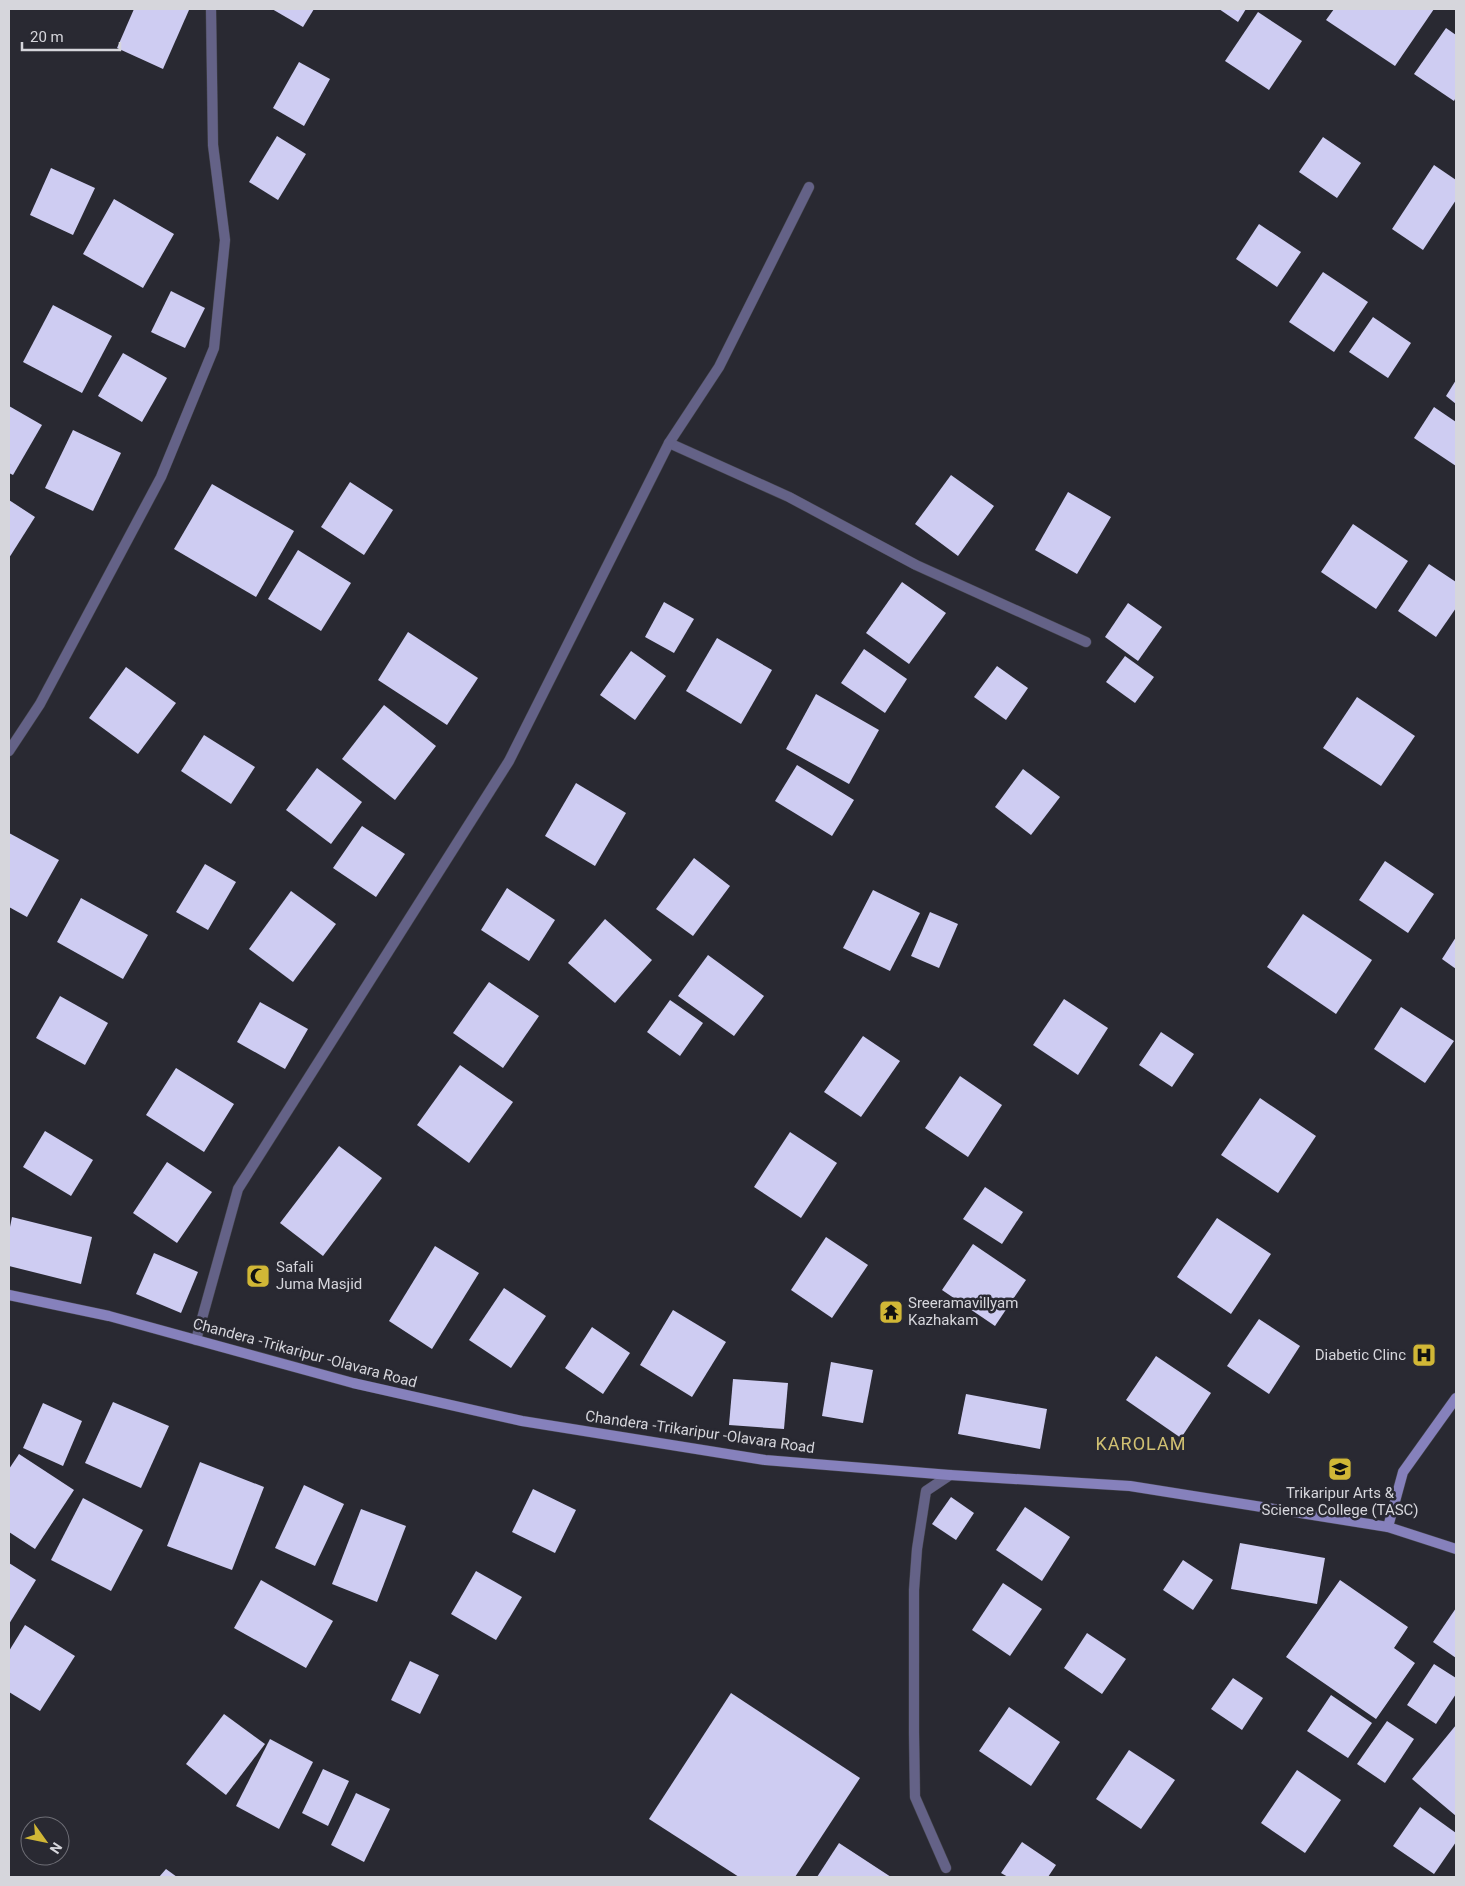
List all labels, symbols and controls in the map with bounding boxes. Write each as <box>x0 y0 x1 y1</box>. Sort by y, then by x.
scale bar <box>22 20 120 52</box>
text: 20 m <box>30 28 64 46</box>
place label: Safali Juma Masjid <box>276 1258 362 1293</box>
mosque icon: Safali Juma Masjid <box>245 1263 271 1289</box>
place label: Sreeramavillyam Kazhakam <box>908 1294 1018 1329</box>
temple icon: Sreeramavillyam Kazhakam <box>878 1299 904 1325</box>
street label: Chandera -Trikaripur -Olavara Road <box>191 1314 419 1392</box>
hospital icon: Diabetic Clinc <box>1411 1342 1437 1368</box>
place label: Diabetic Clinc <box>1315 1346 1406 1364</box>
street label: Chandera -Trikaripur -Olavara Road <box>584 1407 816 1457</box>
district label: KAROLAM <box>1096 1433 1186 1454</box>
school or university icon: Trikaripur Arts & Science College (TASC) <box>1327 1456 1353 1482</box>
place label: Trikaripur Arts & Science College (TASC) <box>1262 1484 1418 1519</box>
north arrow <box>20 1816 70 1866</box>
text: N <box>46 1840 65 1857</box>

